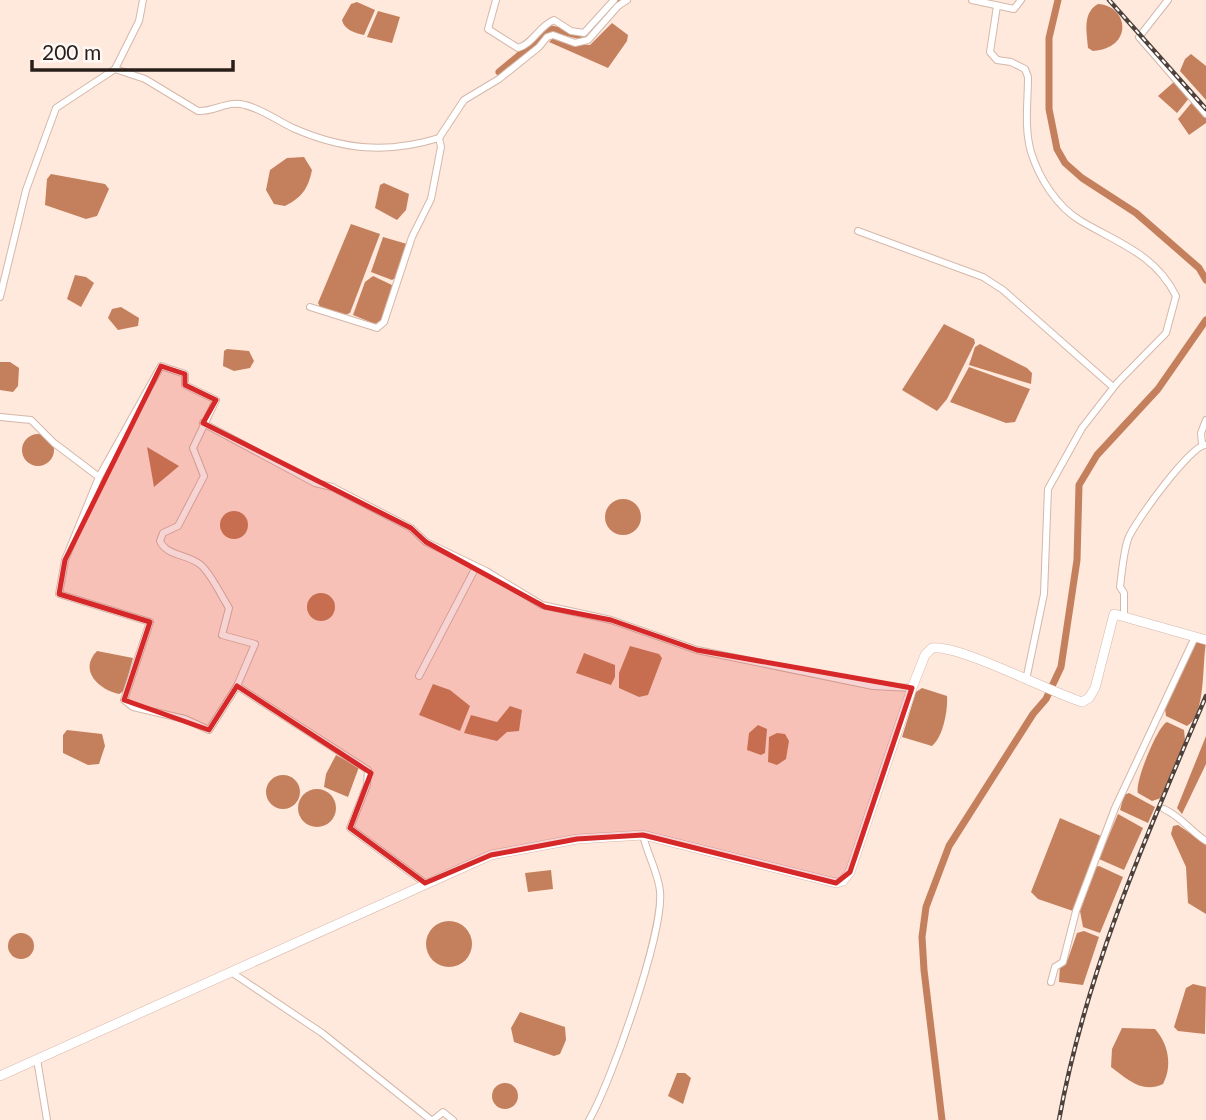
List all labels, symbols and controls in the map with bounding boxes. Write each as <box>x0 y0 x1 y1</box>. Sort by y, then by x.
scale bar <box>32 28 233 72</box>
text: 200 m <box>42 39 101 64</box>

